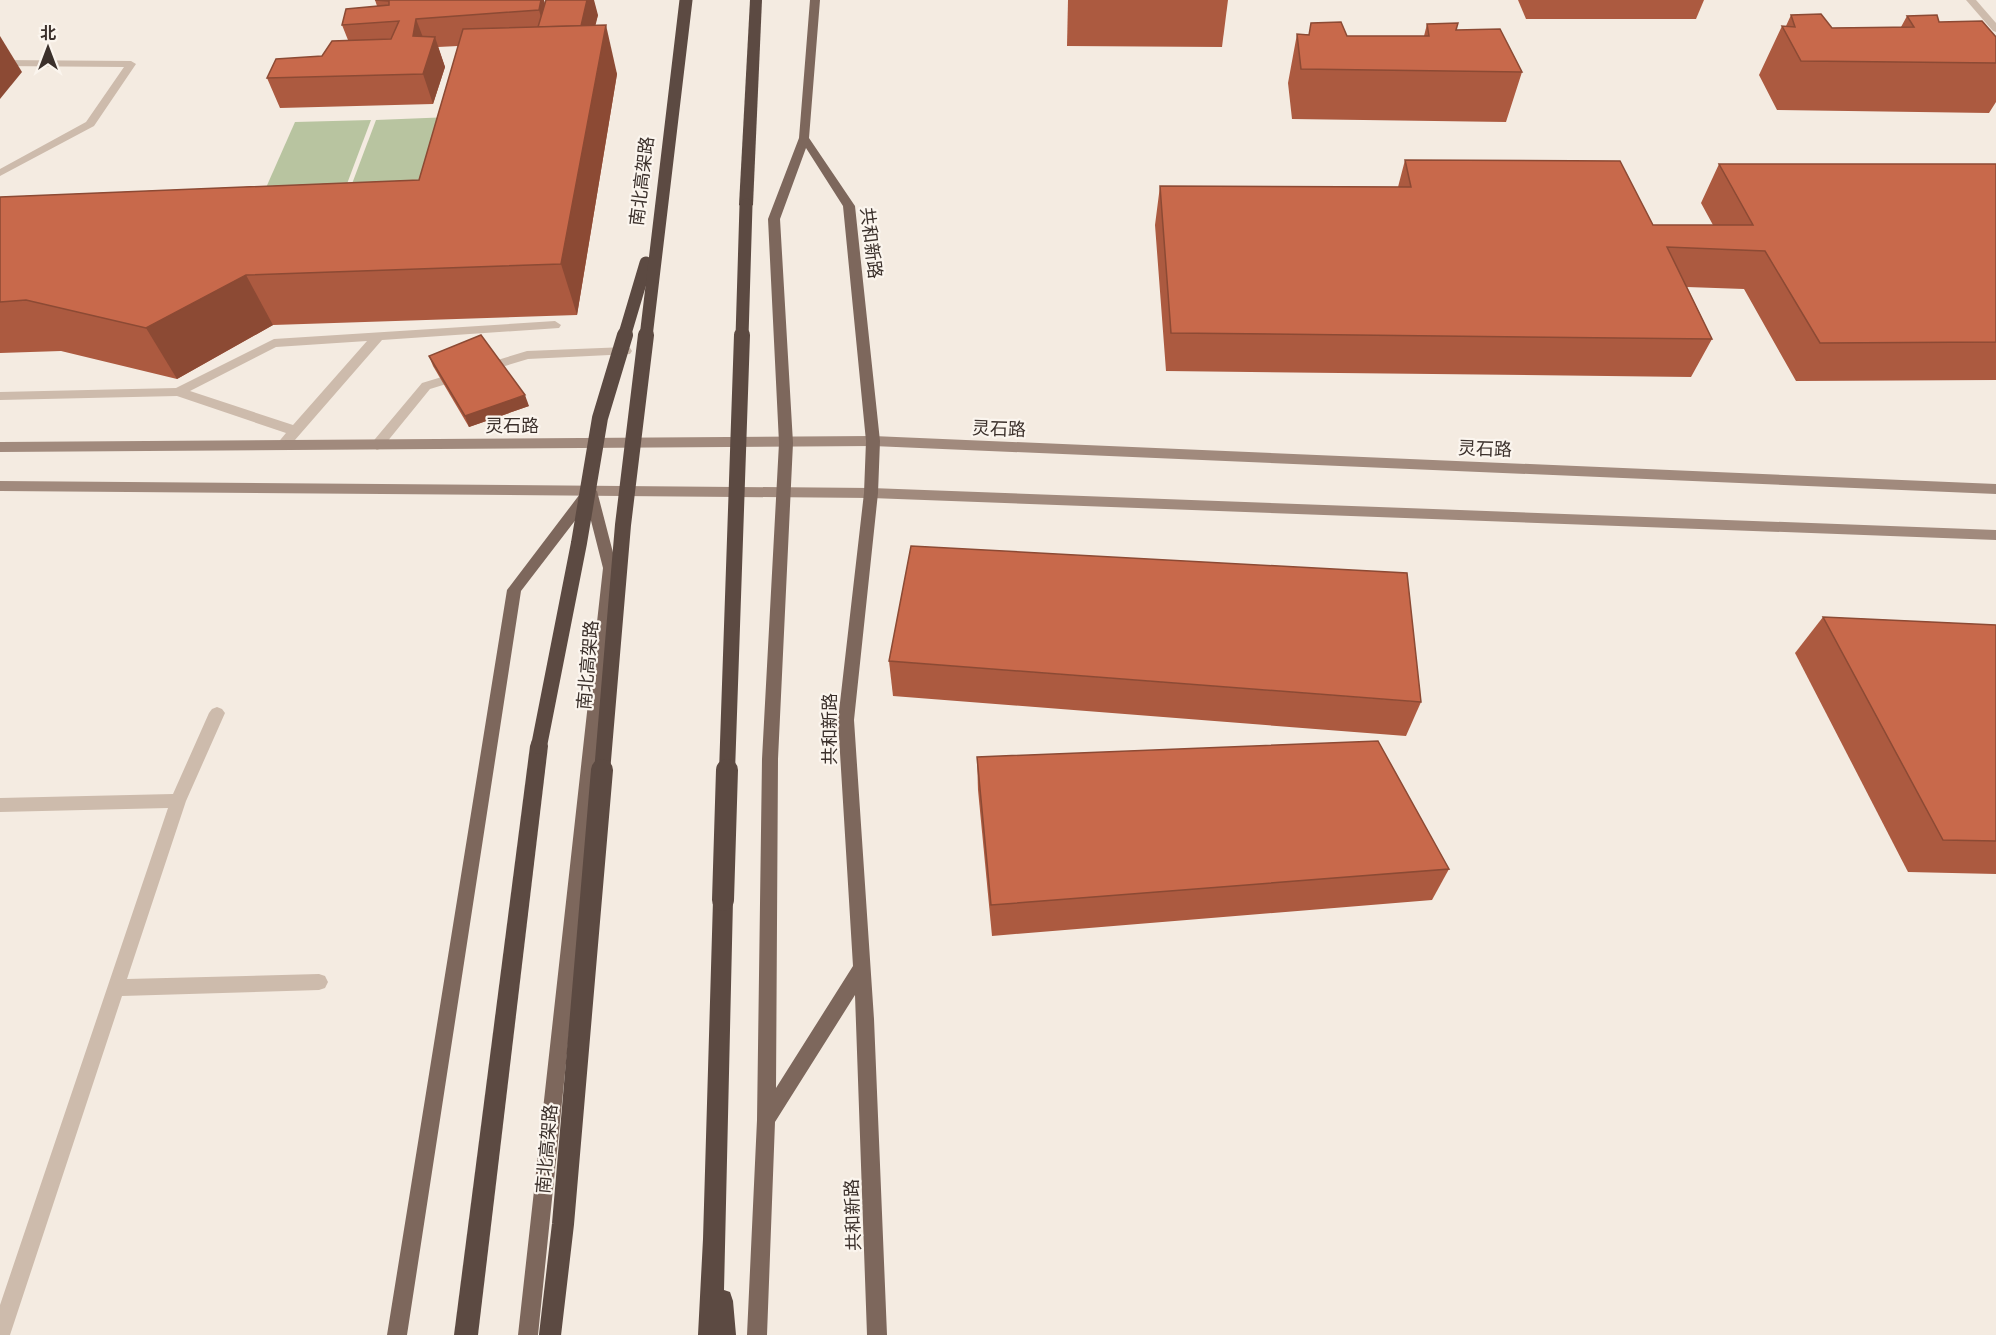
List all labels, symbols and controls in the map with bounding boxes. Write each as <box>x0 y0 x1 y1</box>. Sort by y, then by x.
north arrow <box>18 18 78 78</box>
text: 北 <box>40 23 56 42</box>
street label: 南北高架路 <box>625 135 657 227</box>
street label: 共和新路 <box>857 206 887 280</box>
street label: 灵石路 <box>485 414 539 436</box>
street label: 灵石路 <box>972 416 1026 440</box>
street label: 灵石路 <box>1458 436 1512 460</box>
street label: 南北高架路 <box>572 619 602 711</box>
street label: 共和新路 <box>818 693 840 765</box>
street label: 南北高架路 <box>531 1103 561 1195</box>
street label: 共和新路 <box>840 1179 864 1251</box>

